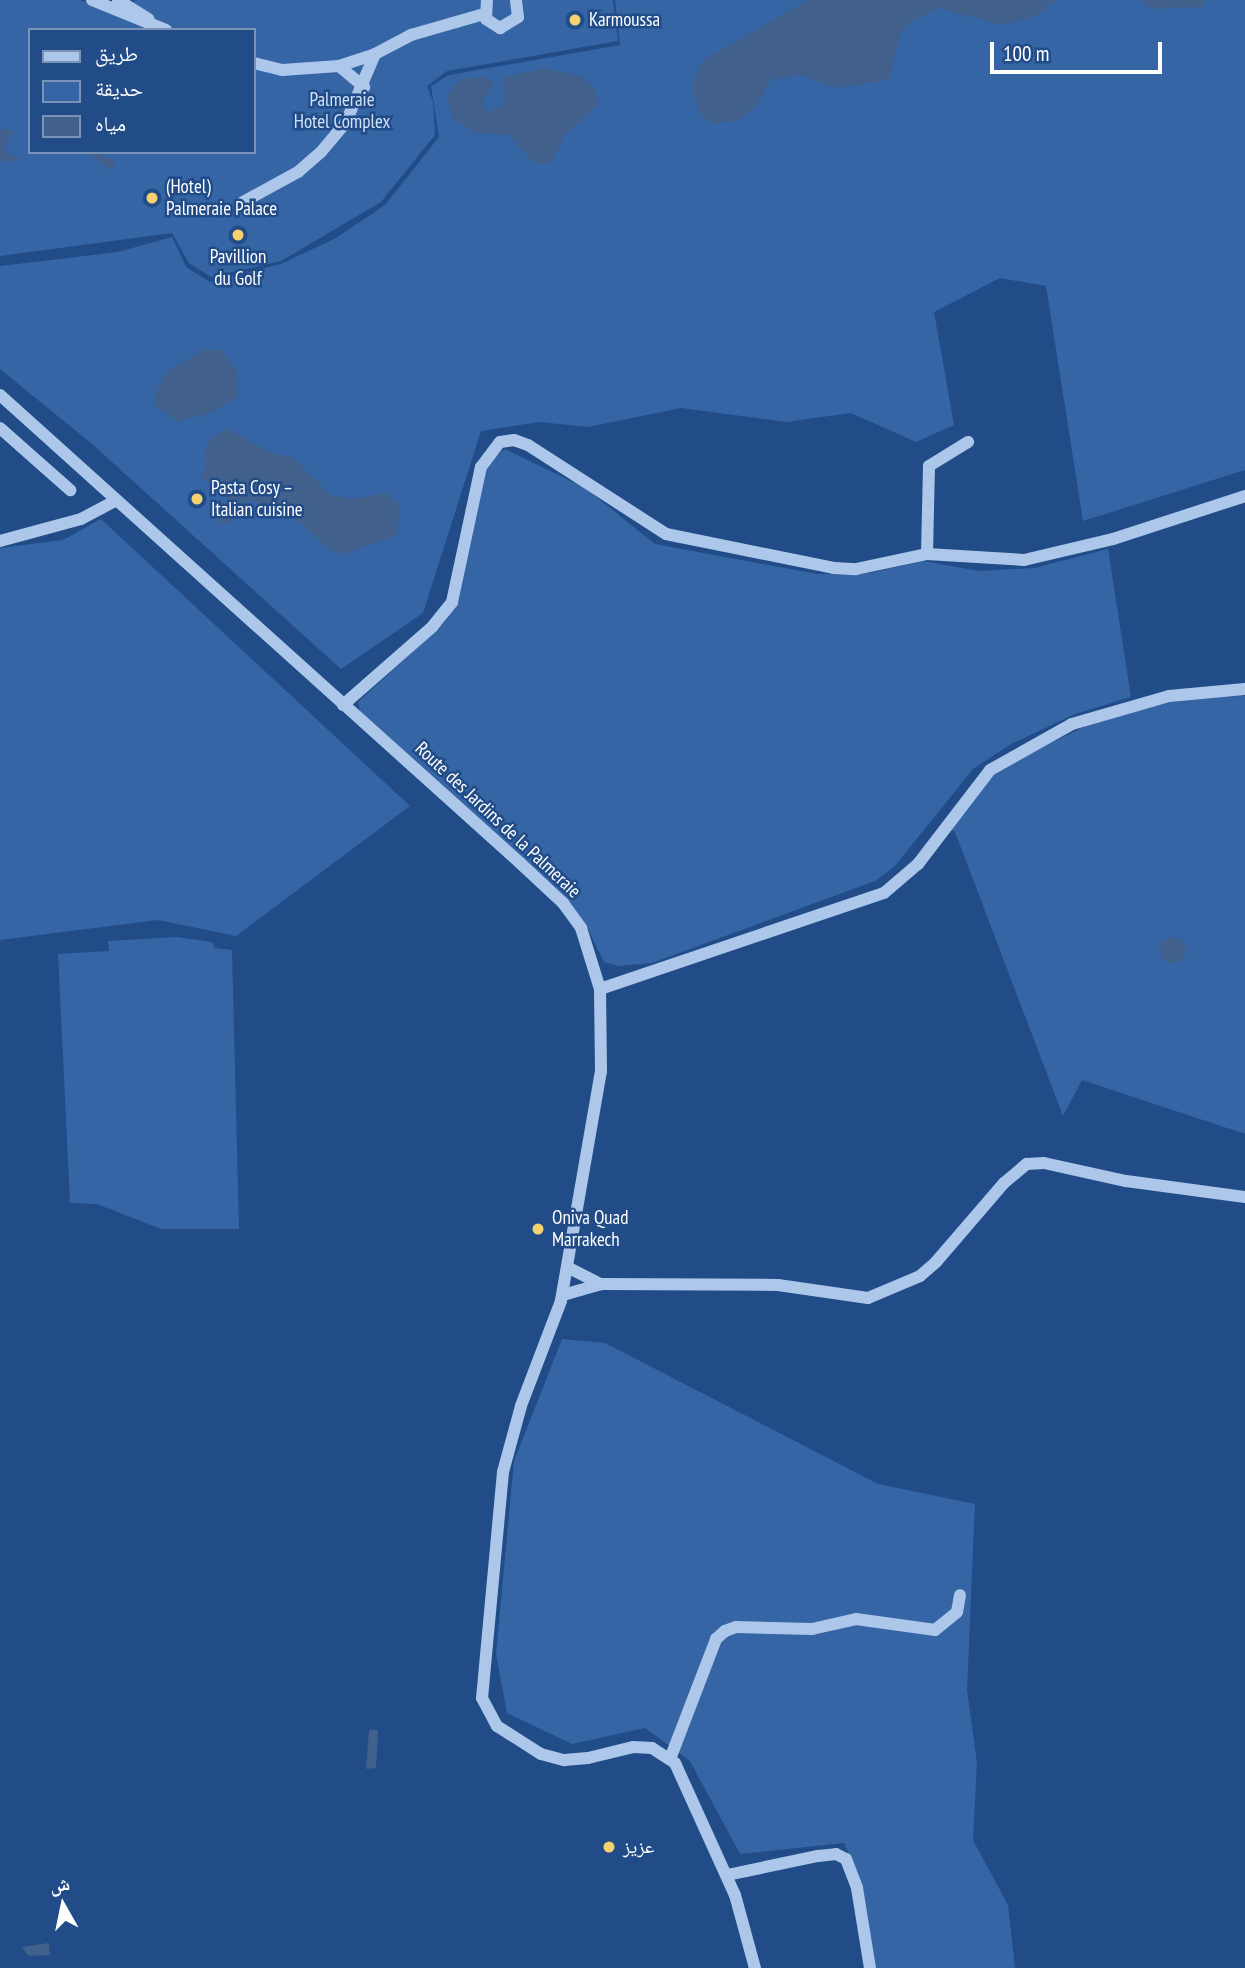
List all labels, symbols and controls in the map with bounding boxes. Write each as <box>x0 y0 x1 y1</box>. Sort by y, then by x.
place label: Karmoussa <box>589 9 660 31</box>
marker: Karmoussa <box>567 12 583 28</box>
legend <box>28 28 256 154</box>
scale bar <box>993 28 1164 72</box>
text: طريق <box>95 40 138 67</box>
text: 100 m <box>1003 40 1049 67</box>
text: حديقة <box>95 75 143 102</box>
park label: Palmeraie Hotel Complex <box>294 89 390 133</box>
text: مياه <box>95 110 126 137</box>
place label: (Hotel) Palmeraie Palace <box>166 176 277 220</box>
marker: (Hotel) Palmeraie Palace <box>144 190 160 206</box>
marker: Pavillion du Golf <box>230 227 246 243</box>
place label: Pavillion du Golf <box>210 246 266 290</box>
place label: Pasta Cosy – Italian cuisine <box>211 477 303 521</box>
marker: Pasta Cosy – Italian cuisine <box>189 491 205 507</box>
street label: Route des Jardins de la Palmeraie <box>410 737 586 903</box>
place label: Oniva Quad Marrakech <box>552 1207 628 1251</box>
marker: Oniva Quad Marrakech <box>530 1221 546 1237</box>
place label: عزيز <box>623 1836 654 1858</box>
marker: عزيز <box>601 1839 617 1855</box>
north arrow <box>28 1870 98 1940</box>
text: ش <box>48 1871 72 1898</box>

